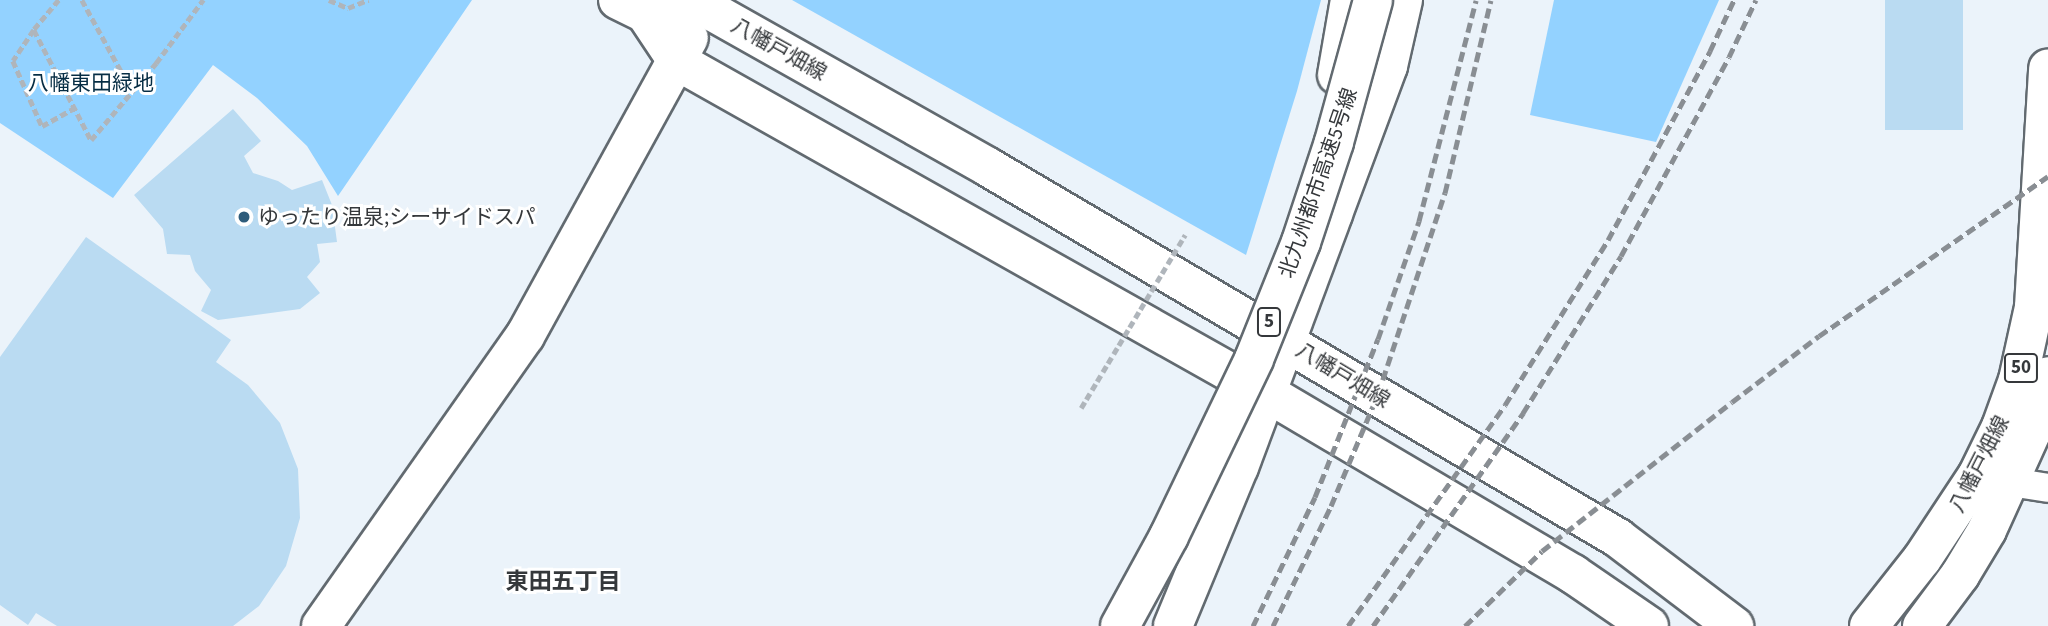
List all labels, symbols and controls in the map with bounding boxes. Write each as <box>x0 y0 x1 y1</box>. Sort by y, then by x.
street label: 八幡戸畑線 <box>727 13 831 85</box>
park label: 八幡東田緑地 <box>28 70 154 96</box>
street label: 北九州都市高速5号線 <box>1274 85 1362 281</box>
place label: ゆったり温泉;シーサイドスパ <box>258 204 536 230</box>
marker: ゆったり温泉;シーサイドスパ <box>236 209 252 225</box>
road number: 5 <box>1257 306 1281 338</box>
street label: 八幡戸畑線 <box>1292 337 1394 413</box>
road number: 50 <box>2004 352 2038 384</box>
street label: 八幡戸畑線 <box>1944 412 2014 516</box>
district label: 東田五丁目 <box>506 568 620 596</box>

